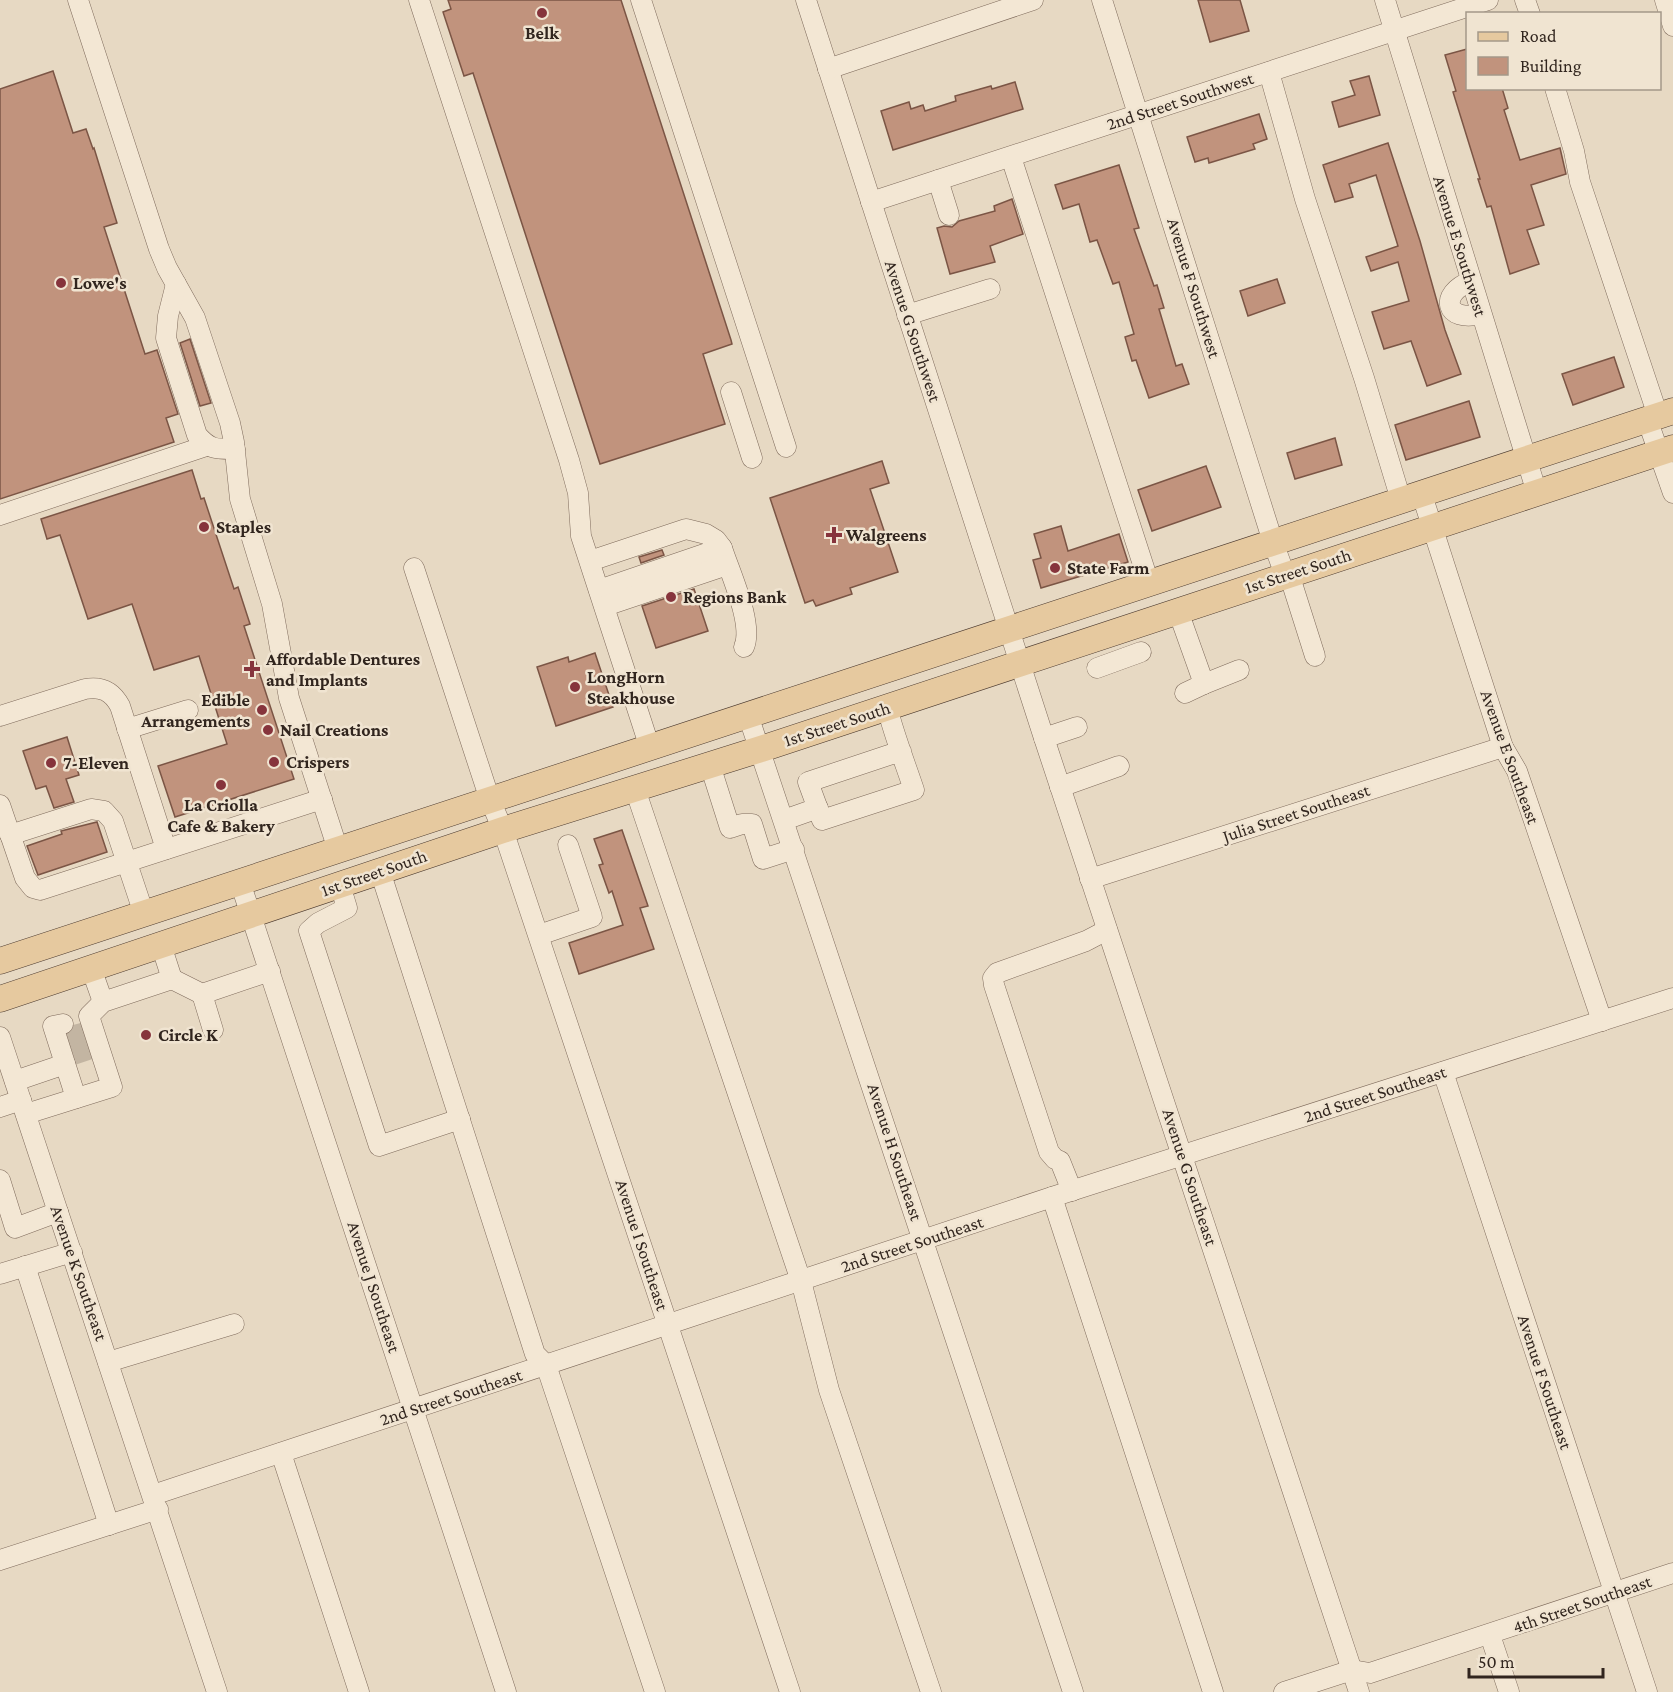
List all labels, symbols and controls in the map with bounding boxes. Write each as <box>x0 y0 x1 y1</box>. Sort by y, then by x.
marker: Belk <box>535 6 549 20</box>
legend <box>1466 12 1661 90</box>
place label: Belk <box>525 23 559 43</box>
text: Road <box>1520 26 1557 46</box>
text: Building <box>1520 56 1582 76</box>
street label: 2nd Street Southwest <box>1104 68 1257 134</box>
street label: Avenue E Southwest <box>1429 173 1491 320</box>
street label: Avenue F Southwest <box>1163 216 1225 361</box>
street label: Avenue G Southwest <box>881 258 946 405</box>
place label: Lowe's <box>73 273 127 293</box>
marker: Lowe's <box>54 276 68 290</box>
place label: Staples <box>216 517 271 537</box>
marker: Staples <box>197 520 211 534</box>
place label: Walgreens <box>845 525 927 545</box>
marker: Walgreens <box>827 528 841 542</box>
street label: 1st Street South <box>1242 544 1354 598</box>
place label: State Farm <box>1067 558 1150 578</box>
marker: State Farm <box>1048 561 1062 575</box>
place label: Regions Bank <box>683 587 787 607</box>
marker: Regions Bank <box>664 590 678 604</box>
place label: Affordable Dentures and Implants <box>265 649 420 690</box>
marker: Affordable Dentures and Implants <box>243 660 261 678</box>
place label: LongHorn Steakhouse <box>587 667 675 708</box>
marker: LongHorn Steakhouse <box>568 680 582 694</box>
street label: Avenue E Southeast <box>1476 687 1544 828</box>
place label: Edible Arrangements <box>140 690 250 731</box>
street label: 1st Street South <box>781 697 893 751</box>
marker: Edible Arrangements <box>255 703 269 717</box>
place label: Nail Creations <box>280 720 388 740</box>
marker: Nail Creations <box>261 723 275 737</box>
place label: Crispers <box>286 752 349 772</box>
place label: 7-Eleven <box>63 753 130 773</box>
marker: Crispers <box>267 755 281 769</box>
marker: 7-Eleven <box>44 756 58 770</box>
marker: La Criolla Cafe & Bakery <box>214 778 228 792</box>
street label: Julia Street Southeast <box>1218 779 1373 847</box>
place label: La Criolla Cafe & Bakery <box>167 795 275 836</box>
street label: 1st Street South <box>319 845 430 900</box>
place label: Circle K <box>158 1025 218 1045</box>
marker: Circle K <box>139 1028 153 1042</box>
street label: 2nd Street Southeast <box>1301 1061 1450 1126</box>
street label: Avenue H Southeast <box>863 1081 927 1224</box>
street label: Avenue G Southeast <box>1158 1106 1222 1249</box>
street label: Avenue I Southeast <box>611 1177 673 1314</box>
street label: Avenue K Southeast <box>46 1203 112 1344</box>
street label: 2nd Street Southeast <box>838 1211 987 1276</box>
street label: Avenue J Southeast <box>343 1219 405 1356</box>
street label: Avenue F Southeast <box>1514 1312 1577 1453</box>
street label: 2nd Street Southeast <box>377 1364 526 1429</box>
street label: 4th Street Southeast <box>1510 1571 1655 1637</box>
scale bar <box>1469 1641 1602 1679</box>
text: 50 m <box>1478 1652 1515 1672</box>

